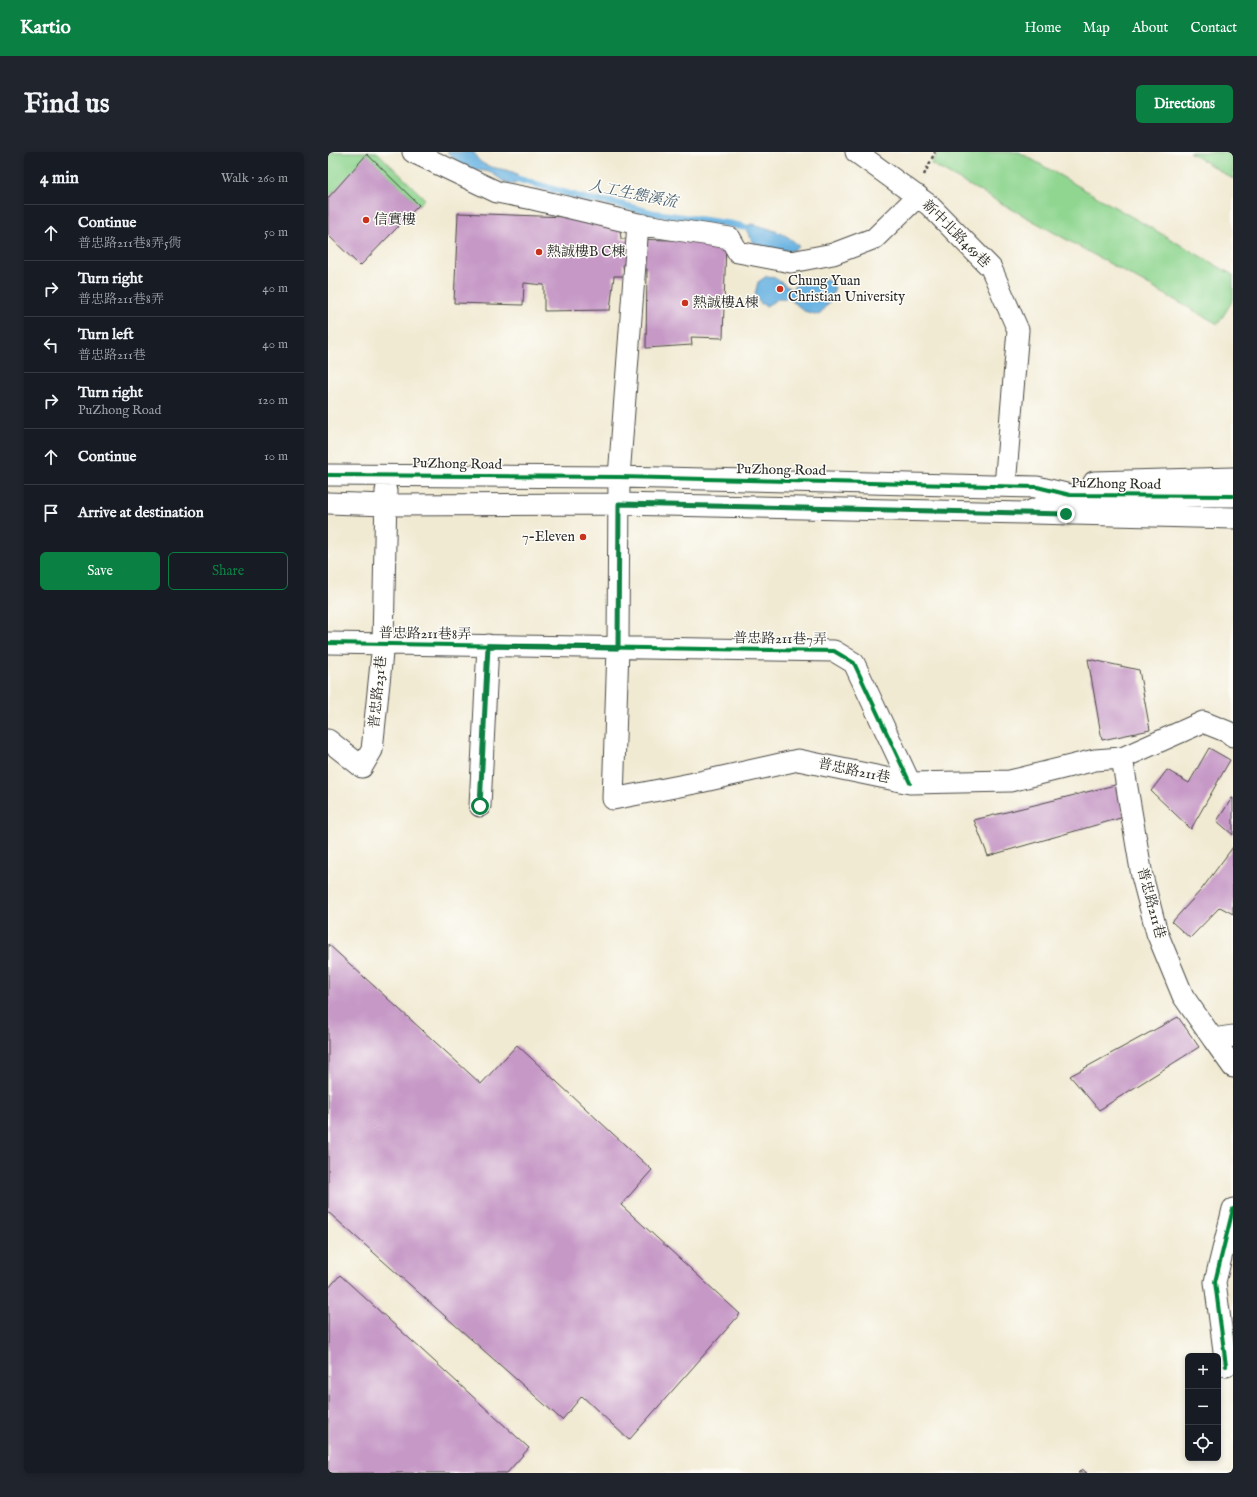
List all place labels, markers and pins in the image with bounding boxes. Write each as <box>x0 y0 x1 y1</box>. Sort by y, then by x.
place label: 信實樓 <box>374 211 416 229</box>
marker: 信實樓 <box>361 215 371 225</box>
place label: 熱誠樓B C棟 <box>547 243 625 261</box>
marker: 熱誠樓B C棟 <box>534 247 544 257</box>
place label: Chung Yuan Christian University <box>788 272 905 306</box>
marker: Chung Yuan Christian University <box>775 284 785 294</box>
place label: 熱誠樓A棟 <box>693 294 758 312</box>
marker: 熱誠樓A棟 <box>680 298 690 308</box>
place label: 7-Eleven <box>522 528 576 546</box>
marker: 7-Eleven <box>578 532 588 542</box>

